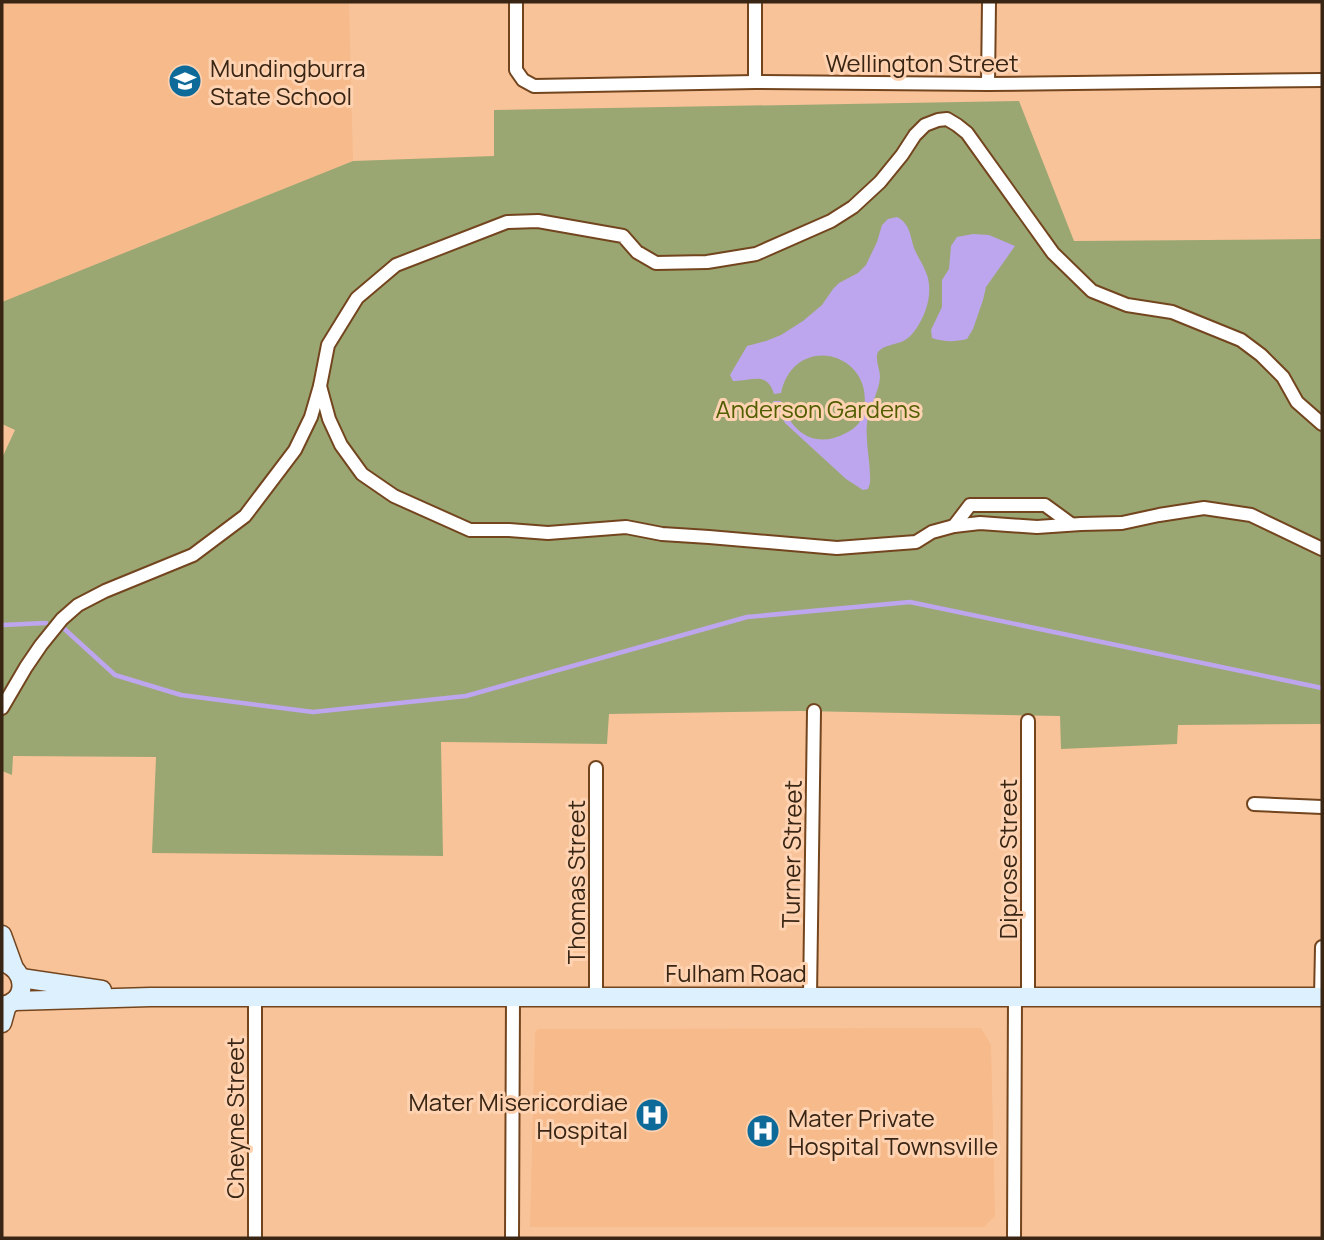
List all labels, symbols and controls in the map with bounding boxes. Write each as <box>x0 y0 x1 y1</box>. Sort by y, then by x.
street label: Wellington Street <box>825 46 1019 79</box>
place label: Mundingburra State School <box>210 51 366 112</box>
school or university icon: Mundingburra State School <box>166 62 204 100</box>
park label: Anderson Gardens <box>715 392 921 425</box>
street label: Diprose Street <box>991 779 1024 939</box>
street label: Turner Street <box>773 780 809 928</box>
street label: Thomas Street <box>559 800 592 964</box>
street label: Fulham Road <box>665 956 807 989</box>
street label: Cheyne Street <box>218 1037 251 1199</box>
place label: Mater Misericordiae Hospital <box>409 1085 628 1146</box>
hospital icon: Mater Misericordiae Hospital <box>633 1096 671 1134</box>
place label: Mater Private Hospital Townsville <box>788 1101 998 1162</box>
hospital icon: Mater Private Hospital Townsville <box>744 1112 782 1150</box>

